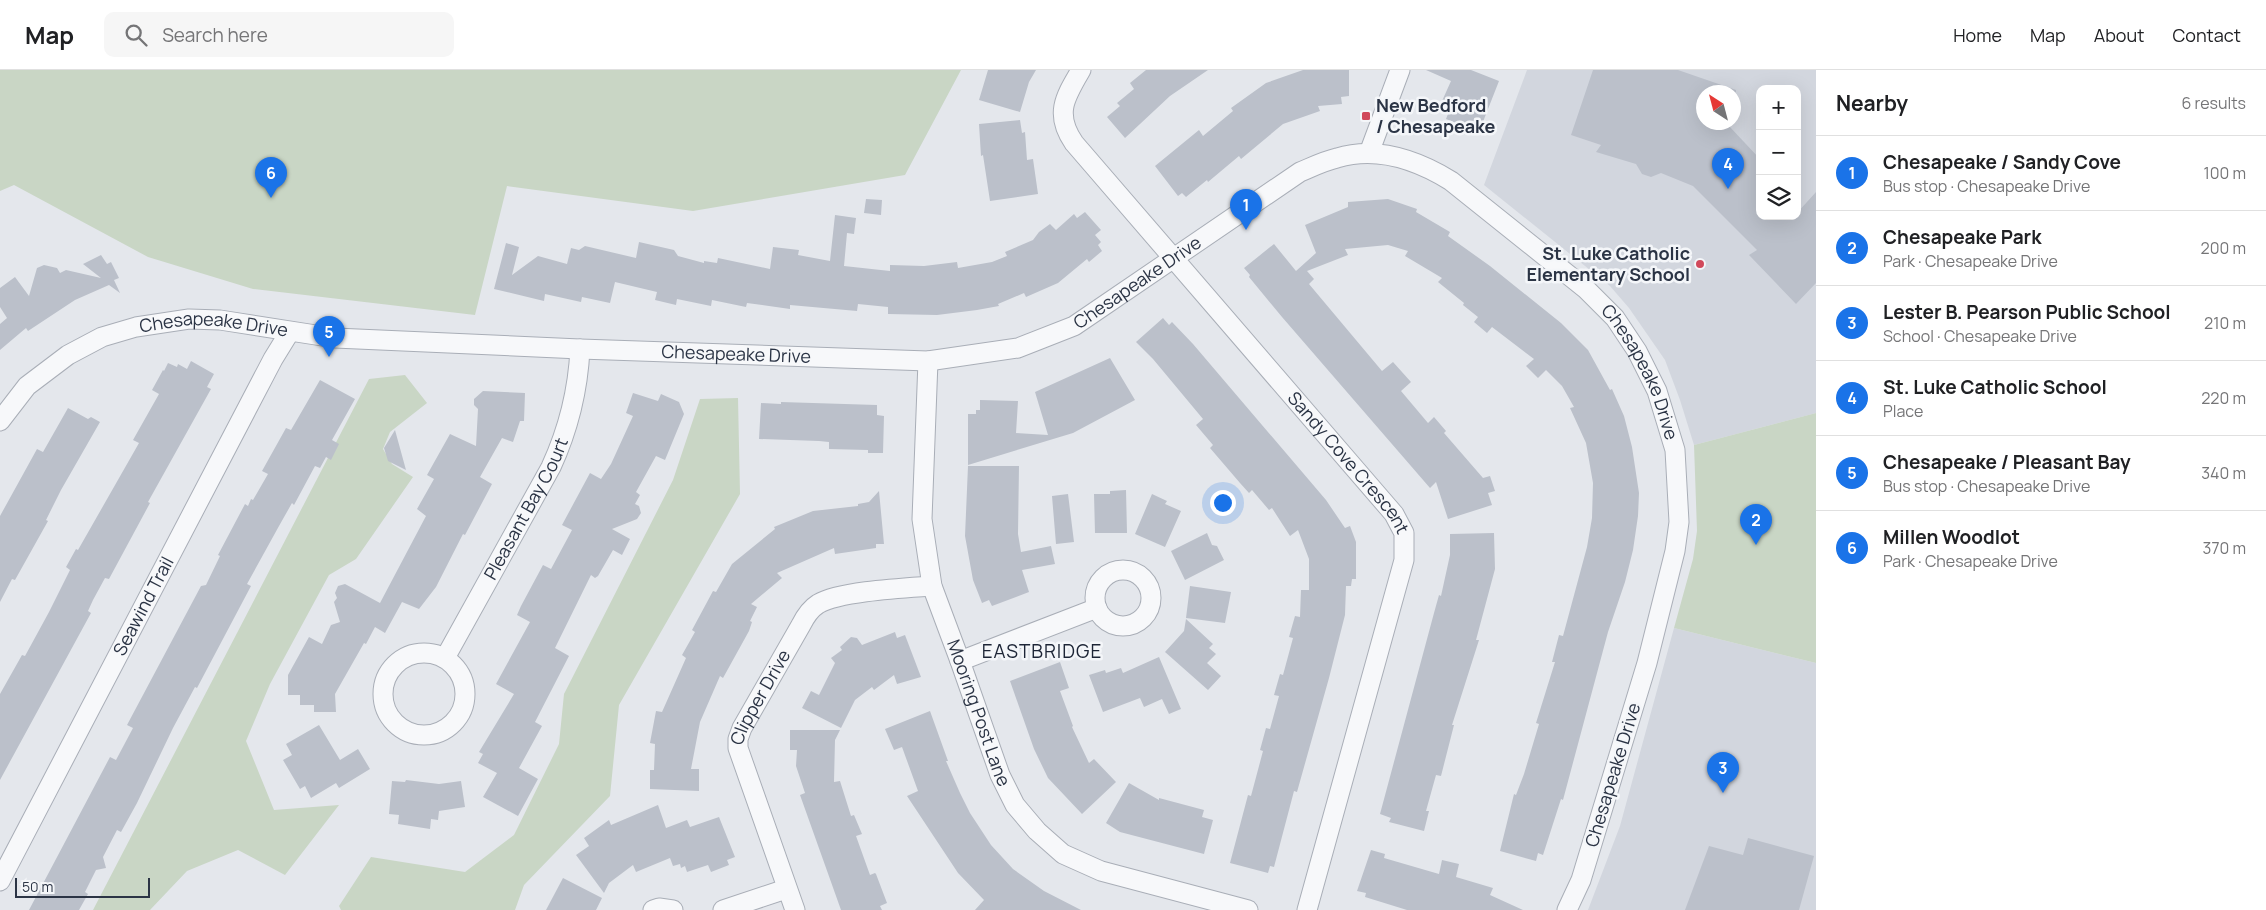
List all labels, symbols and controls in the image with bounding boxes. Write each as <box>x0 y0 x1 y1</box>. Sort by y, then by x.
search box <box>104 12 454 57</box>
text: Map <box>25 18 74 51</box>
icon: search <box>122 21 150 49</box>
text: Search here <box>162 22 268 48</box>
text: Home <box>1953 23 2002 47</box>
text: Map <box>2030 23 2066 47</box>
text: About <box>2094 23 2144 47</box>
text: Contact <box>2172 23 2241 47</box>
north arrow <box>1696 85 1741 130</box>
map controls <box>1756 85 1801 220</box>
button: + <box>1756 85 1801 130</box>
text: Nearby <box>1836 89 1908 117</box>
text: 6 results <box>2181 92 2246 114</box>
place label: New Bedford / Chesapeake <box>1376 93 1496 138</box>
marker: New Bedford / Chesapeake <box>1360 110 1372 122</box>
button: − <box>1756 130 1801 175</box>
pin: 4 <box>1712 148 1744 189</box>
text: Chesapeake / Sandy Cove <box>1883 149 2121 175</box>
pin: 6 <box>255 157 287 198</box>
text: 1 <box>1848 162 1856 184</box>
text: 100 m <box>2203 162 2246 184</box>
button: layers <box>1756 175 1801 220</box>
text: Bus stop · Chesapeake Drive <box>1883 175 2090 197</box>
pin: 1 <box>1230 189 1262 230</box>
text: Chesapeake Park <box>1883 224 2041 250</box>
street label: Chesapeake Drive <box>1068 230 1206 334</box>
text: 2 <box>1847 237 1857 259</box>
text: 200 m <box>2201 237 2246 259</box>
place label: St. Luke Catholic Elementary School <box>1527 241 1690 286</box>
text: Park · Chesapeake Drive <box>1883 250 2058 272</box>
marker: St. Luke Catholic Elementary School <box>1694 258 1706 270</box>
street label: Chesapeake Drive <box>1597 298 1684 442</box>
text: Lester B. Pearson Public School <box>1883 299 2171 325</box>
street label: Chesapeake Drive <box>138 306 290 341</box>
text: 3 <box>1847 312 1857 334</box>
text: 210 m <box>2204 312 2246 334</box>
pin: 5 <box>313 316 345 357</box>
text: School · Chesapeake Drive <box>1883 325 2077 347</box>
street label: Chesapeake Drive <box>661 339 811 368</box>
text: St. Luke Catholic School <box>1883 374 2107 400</box>
street label: Sandy Cove Crescent <box>1283 386 1415 538</box>
text: 4 <box>1847 387 1857 409</box>
text: 220 m <box>2201 387 2246 409</box>
text: Place <box>1883 400 1923 422</box>
street label: Pleasant Bay Court <box>478 434 573 584</box>
text: Chesapeake / Pleasant Bay <box>1883 449 2131 475</box>
text: 5 <box>1847 462 1857 484</box>
text: 340 m <box>2201 462 2246 484</box>
text: Bus stop · Chesapeake Drive <box>1883 475 2090 497</box>
your location <box>1210 490 1236 516</box>
pin: 2 <box>1740 504 1772 545</box>
text: Millen Woodlot <box>1883 524 2020 550</box>
text: 6 <box>1847 537 1857 559</box>
text: 370 m <box>2203 537 2246 559</box>
text: Park · Chesapeake Drive <box>1883 550 2058 572</box>
street label: Seawind Trail <box>107 552 179 659</box>
street label: Mooring Post Lane <box>942 636 1017 790</box>
district label: EASTBRIDGE <box>982 638 1102 664</box>
street label: Clipper Drive <box>724 645 795 748</box>
street label: Chesapeake Drive <box>1579 700 1645 850</box>
pin: 3 <box>1707 752 1739 793</box>
scale bar <box>15 875 150 898</box>
text: 50 m <box>22 877 53 896</box>

